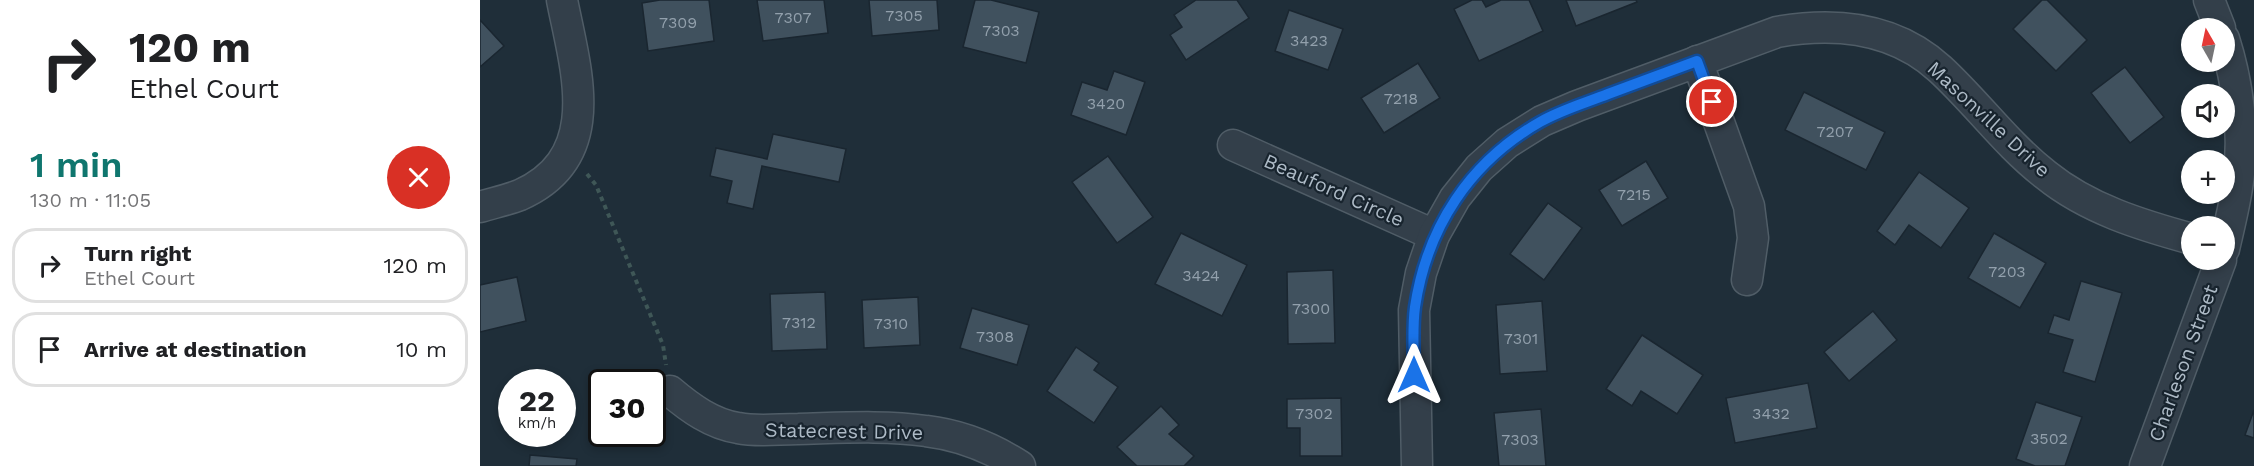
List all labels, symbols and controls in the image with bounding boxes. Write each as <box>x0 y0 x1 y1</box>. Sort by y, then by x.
house number: 7305 <box>885 6 923 25</box>
house number: 7307 <box>775 8 811 27</box>
house number: 7309 <box>659 13 697 32</box>
north arrow <box>2181 18 2235 72</box>
map controls <box>2181 18 2235 270</box>
house number: 7303 <box>982 21 1020 40</box>
text: 120 m <box>129 23 251 72</box>
icon: right <box>30 24 108 102</box>
house number: 3423 <box>1290 31 1328 50</box>
street label: Masonville Drive <box>1923 56 2055 182</box>
text: Ethel Court <box>129 73 279 105</box>
pin <box>1686 76 1737 127</box>
button: sound <box>2181 84 2235 138</box>
icon: arrive <box>1695 85 1728 118</box>
house number: 7218 <box>1384 89 1418 108</box>
house number: 3420 <box>1087 94 1125 113</box>
house number: 7207 <box>1817 122 1853 141</box>
text: 1 min <box>30 144 122 186</box>
button: close <box>387 146 450 209</box>
street label: Beauford Circle <box>1260 148 1408 232</box>
button: + <box>2181 150 2235 204</box>
house number: 7215 <box>1617 185 1651 204</box>
text: 130 m · 11:05 <box>30 188 151 212</box>
button: − <box>2181 216 2235 270</box>
text: Turn right <box>84 241 191 266</box>
icon: right <box>33 249 66 282</box>
text: 120 m <box>383 253 447 278</box>
house number: 7203 <box>1988 262 2026 281</box>
text: Ethel Court <box>84 266 195 290</box>
house number: 3424 <box>1182 266 1220 285</box>
street label: Charleson Street <box>2143 281 2223 445</box>
house number: 7300 <box>1292 299 1330 318</box>
house number: 7312 <box>782 313 816 332</box>
house number: 7310 <box>874 314 908 333</box>
house number: 7308 <box>976 327 1014 346</box>
house number: 7301 <box>1504 329 1538 348</box>
icon: arrive <box>33 333 66 366</box>
text: Arrive at destination <box>84 337 307 362</box>
text: 10 m <box>396 337 447 362</box>
position arrow <box>1382 343 1446 407</box>
speed limit sign: 30 <box>588 369 666 447</box>
text: 22 <box>519 383 555 418</box>
house number: 7302 <box>1295 404 1333 423</box>
house number: 3432 <box>1752 404 1790 423</box>
text: km/h <box>518 414 556 432</box>
street label: Statecrest Drive <box>765 418 923 444</box>
house number: 3502 <box>2030 429 2068 448</box>
house number: 7303 <box>1501 430 1539 449</box>

